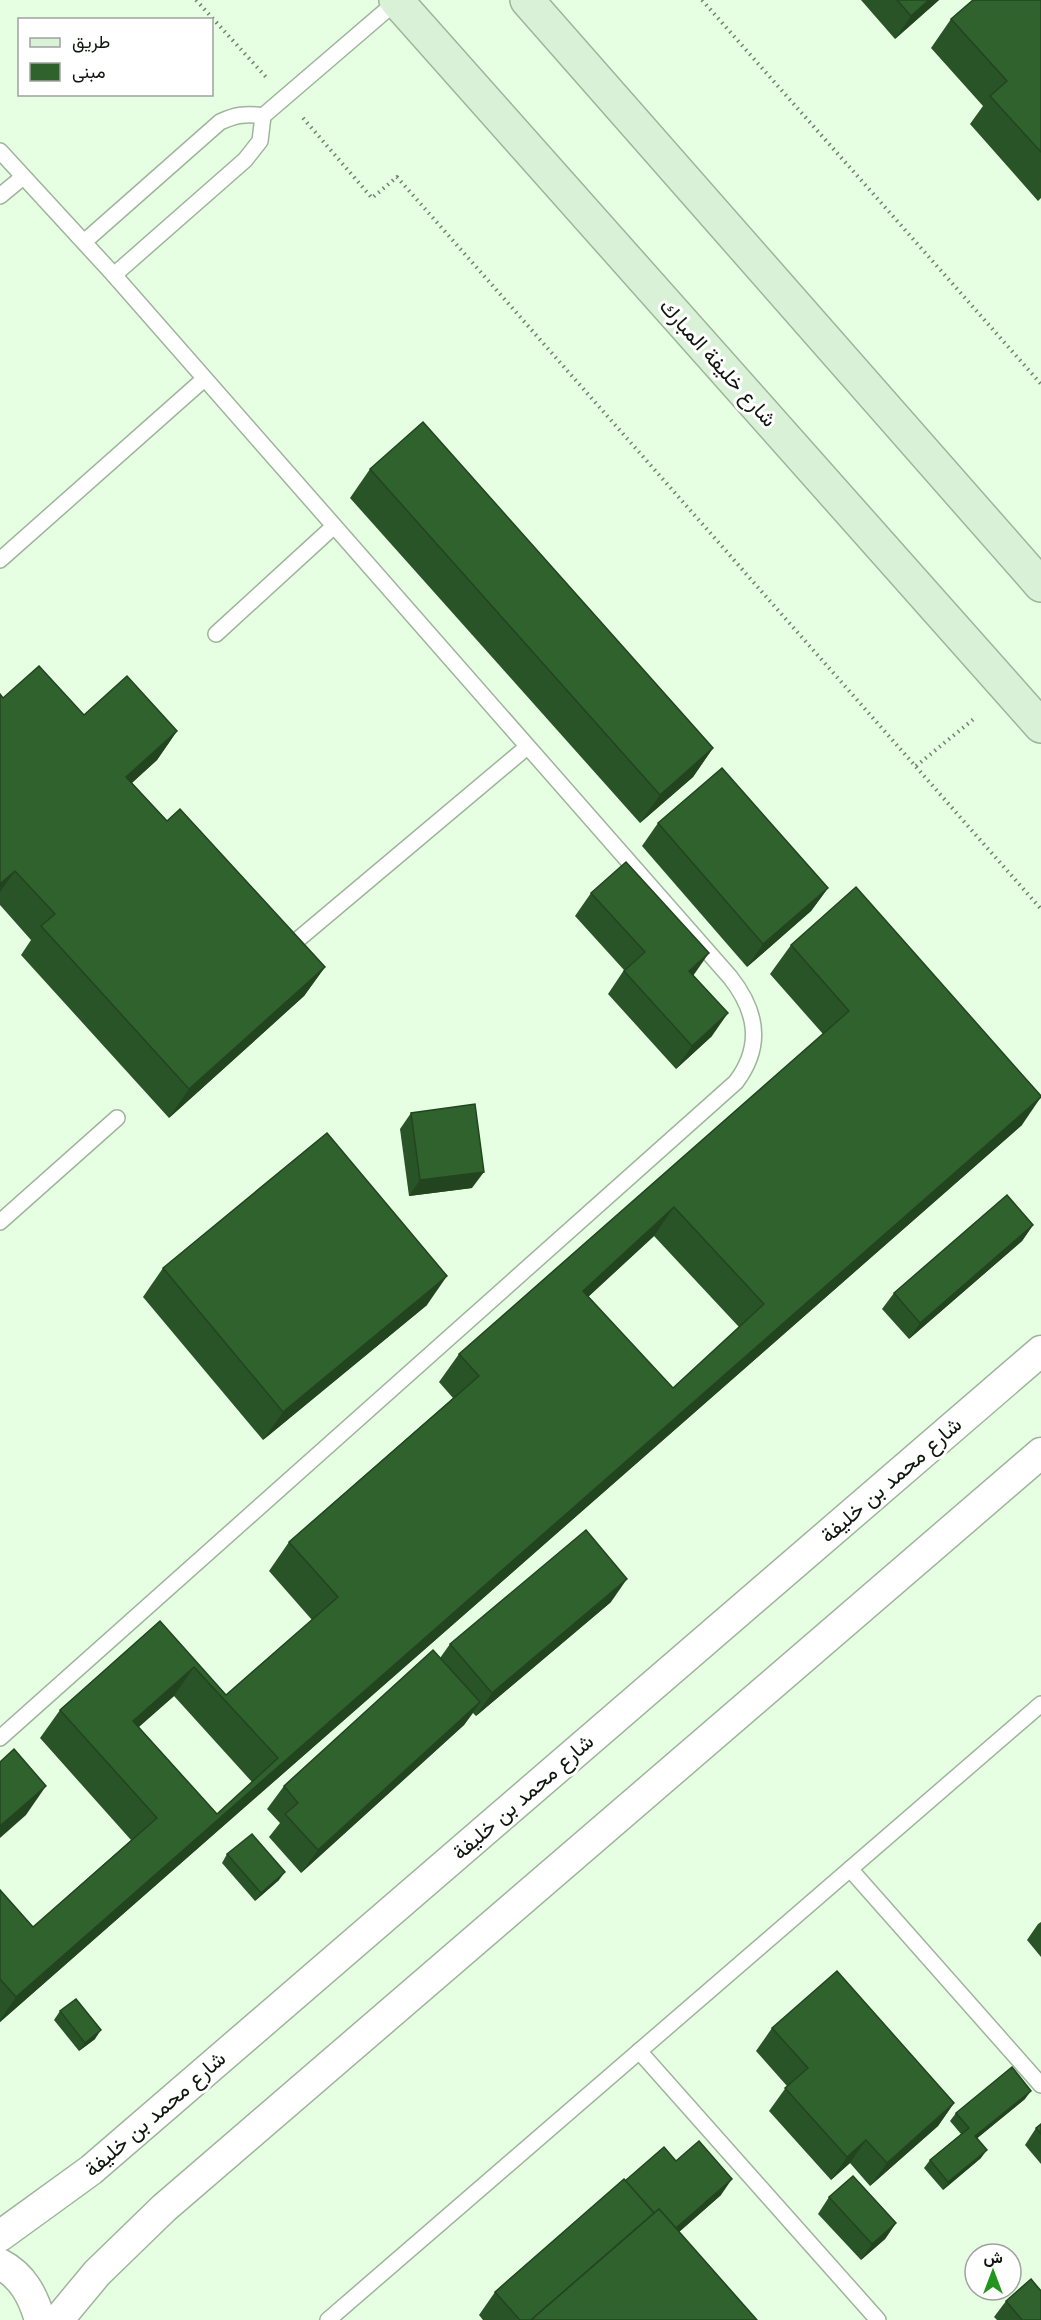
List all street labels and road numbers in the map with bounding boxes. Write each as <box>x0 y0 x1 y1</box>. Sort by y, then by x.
street label: شارع خليفة المبارك <box>653 294 782 433</box>
street label: شارع محمد بن خليفة <box>815 1412 968 1549</box>
street label: شارع محمد بن خليفة <box>447 1729 600 1866</box>
street label: شارع محمد بن خليفة <box>79 2046 232 2183</box>

